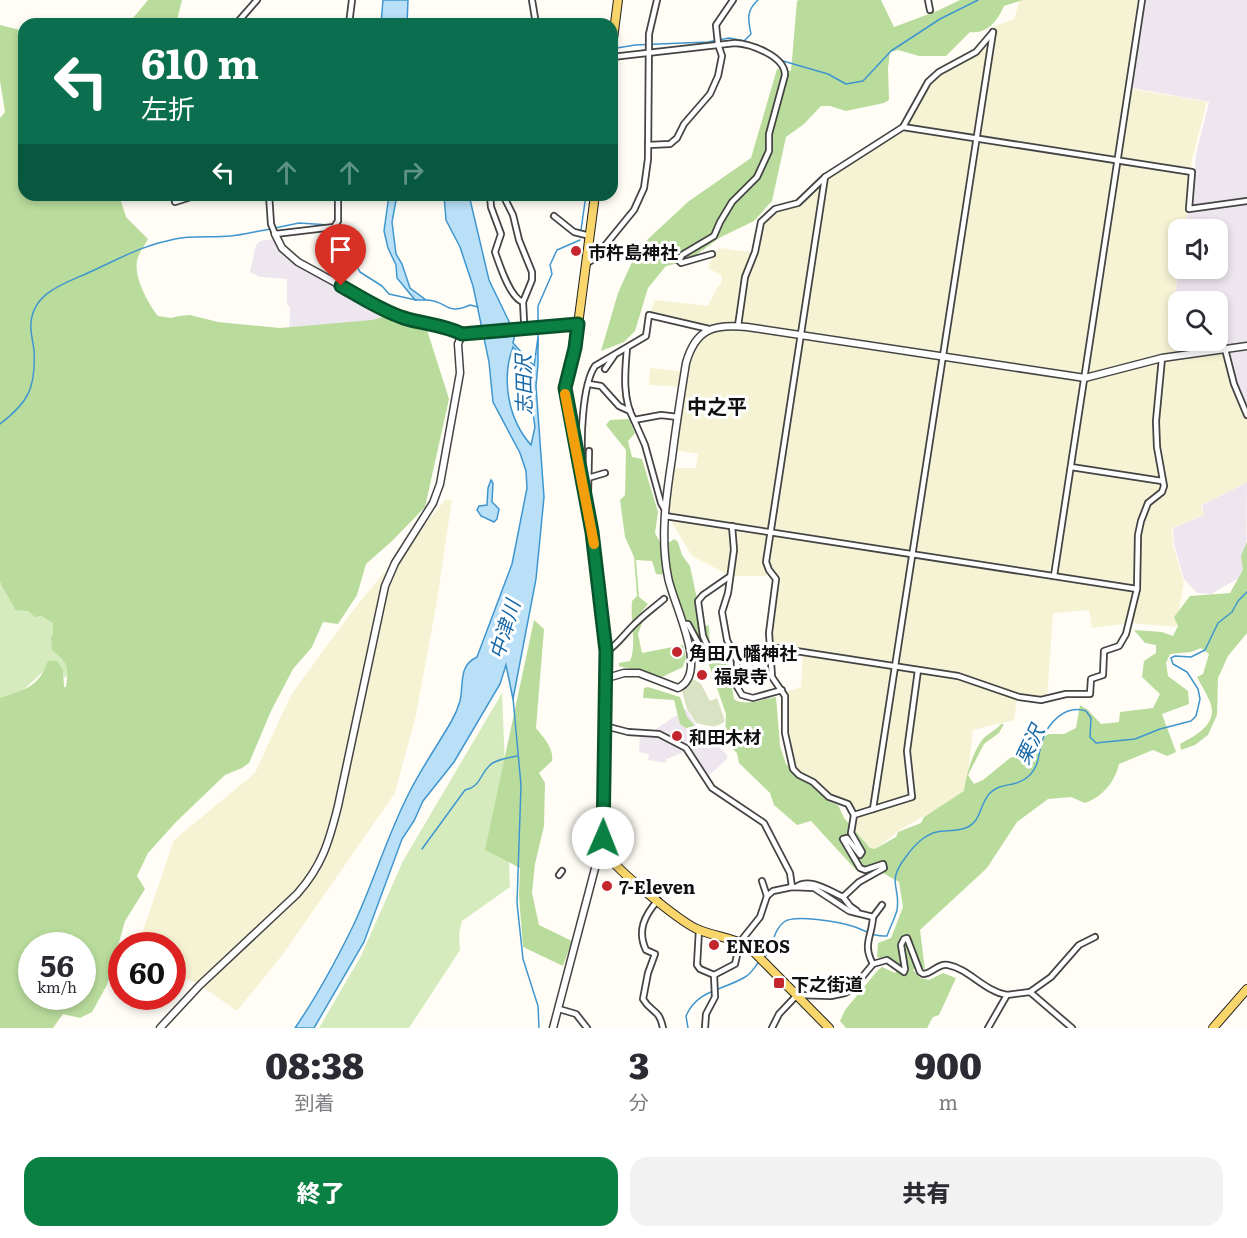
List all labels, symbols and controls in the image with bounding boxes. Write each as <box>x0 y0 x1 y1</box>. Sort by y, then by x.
text: 610 m <box>141 30 259 92</box>
icon: left <box>42 42 120 120</box>
text: 左折 <box>141 87 195 127</box>
icon: left <box>207 156 240 189</box>
icon: ahead <box>270 156 303 189</box>
icon: ahead <box>333 156 366 189</box>
icon: right <box>396 156 429 189</box>
map controls <box>1168 219 1228 351</box>
button: sound <box>1168 219 1228 279</box>
pin <box>315 224 366 286</box>
icon: arrive <box>324 233 357 266</box>
place label: 市杵島神社 <box>588 238 678 265</box>
marker: 市杵島神社 <box>569 244 583 258</box>
button: search <box>1168 291 1228 351</box>
water label: 志田沢 <box>506 352 538 415</box>
district label: 中之平 <box>687 390 747 420</box>
water label: 中津川 <box>480 594 527 662</box>
place label: 角田八幡神社 <box>689 639 797 666</box>
marker: 角田八幡神社 <box>670 645 684 659</box>
place label: 福泉寺 <box>714 662 768 689</box>
marker: 福泉寺 <box>695 668 709 682</box>
water label: 栗沢 <box>1006 717 1051 768</box>
place label: 和田木材 <box>689 723 761 750</box>
marker: 和田木材 <box>670 729 684 743</box>
position arrow <box>571 806 635 870</box>
place label: 7-Eleven <box>619 873 696 900</box>
marker: 7-Eleven <box>600 879 614 893</box>
speed limit sign: 60 <box>108 932 186 1010</box>
place label: ENEOS <box>726 932 790 959</box>
marker: ENEOS <box>707 938 721 952</box>
text: 56 <box>40 942 74 986</box>
place label: 下之街道 <box>791 970 863 997</box>
text: km/h <box>37 975 77 998</box>
marker: 下之街道 <box>772 976 786 990</box>
text: 08:38 <box>265 1037 364 1090</box>
text: 3 <box>629 1037 649 1090</box>
text: 900 <box>914 1037 982 1090</box>
text: 到着 <box>294 1086 334 1116</box>
text: 分 <box>629 1086 649 1116</box>
text: m <box>938 1086 958 1116</box>
button: 終了 <box>24 1157 618 1226</box>
button: 共有 <box>630 1157 1223 1226</box>

